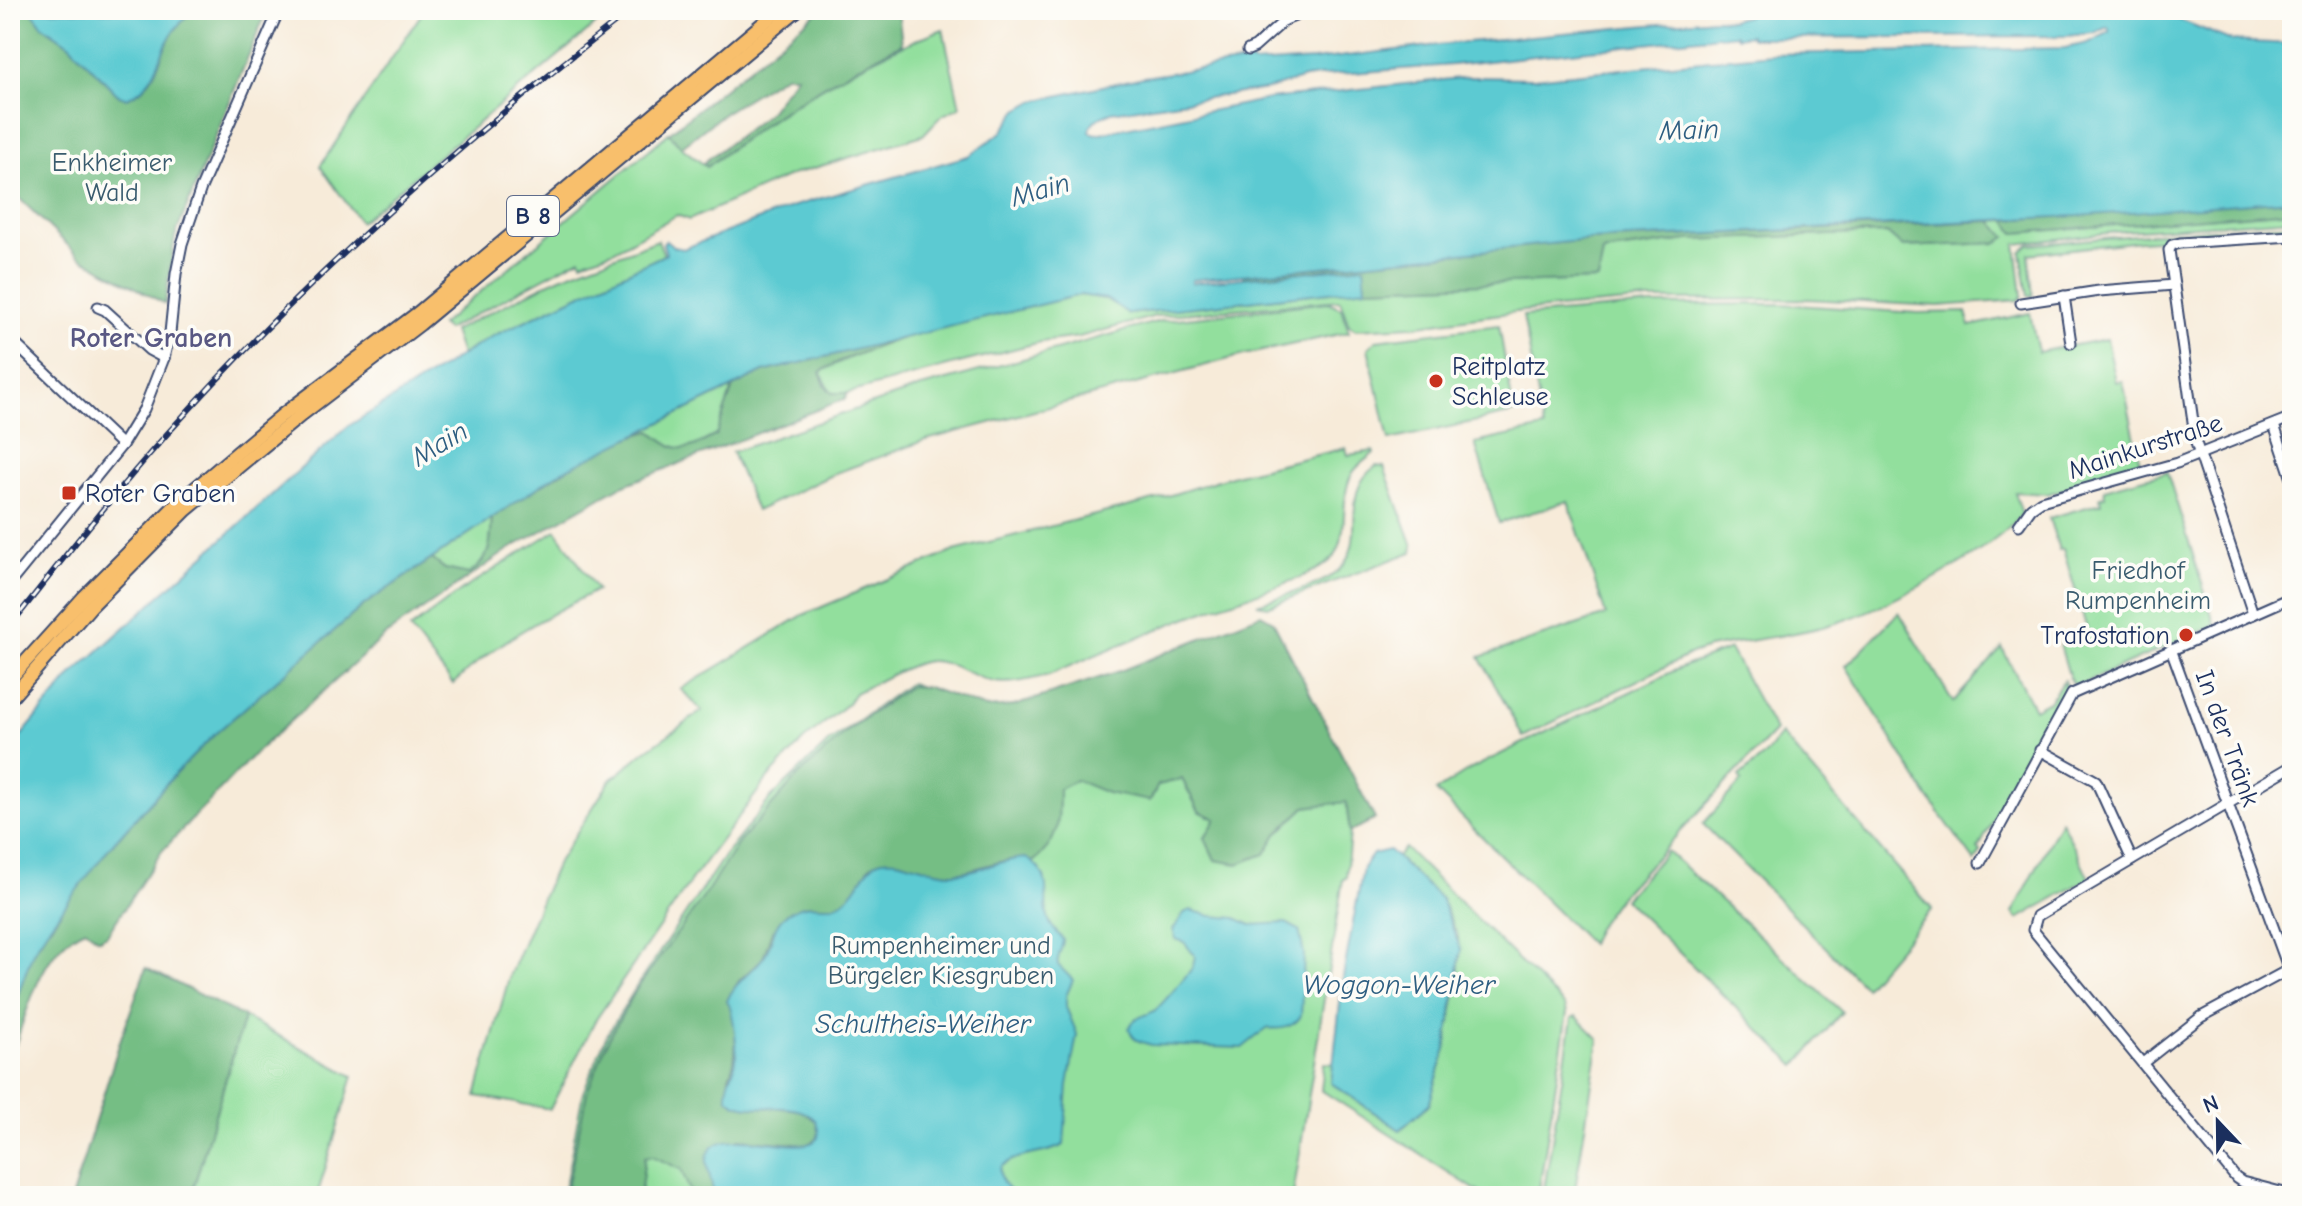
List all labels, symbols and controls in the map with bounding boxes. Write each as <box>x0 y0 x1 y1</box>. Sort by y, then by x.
water label: Main <box>1658 113 1719 147</box>
park label: Enkheimer Wald <box>52 148 173 208</box>
water label: Main <box>1006 166 1073 214</box>
road number: B 8 <box>507 196 559 236</box>
district label: Roter Graben <box>70 322 232 354</box>
place label: Reitplatz Schleuse <box>1452 352 1549 412</box>
marker: Reitplatz Schleuse <box>1427 372 1445 390</box>
street label: Mainkurstraße <box>2065 408 2226 486</box>
water label: Main <box>405 415 473 473</box>
place label: Roter Graben <box>85 479 236 509</box>
marker: Roter Graben <box>60 484 78 502</box>
park label: Friedhof Rumpenheim <box>2065 556 2211 616</box>
place label: Trafostation <box>2040 621 2170 651</box>
marker: Trafostation <box>2177 626 2195 644</box>
street label: In der Tränk <box>2189 666 2266 811</box>
park label: Rumpenheimer und Bürgeler Kiesgruben <box>828 931 1054 991</box>
water label: Woggon-Weiher <box>1303 969 1497 1001</box>
water label: Schultheis-Weiher <box>815 1008 1033 1040</box>
north arrow <box>2178 1082 2258 1162</box>
text: N <box>2199 1090 2222 1119</box>

